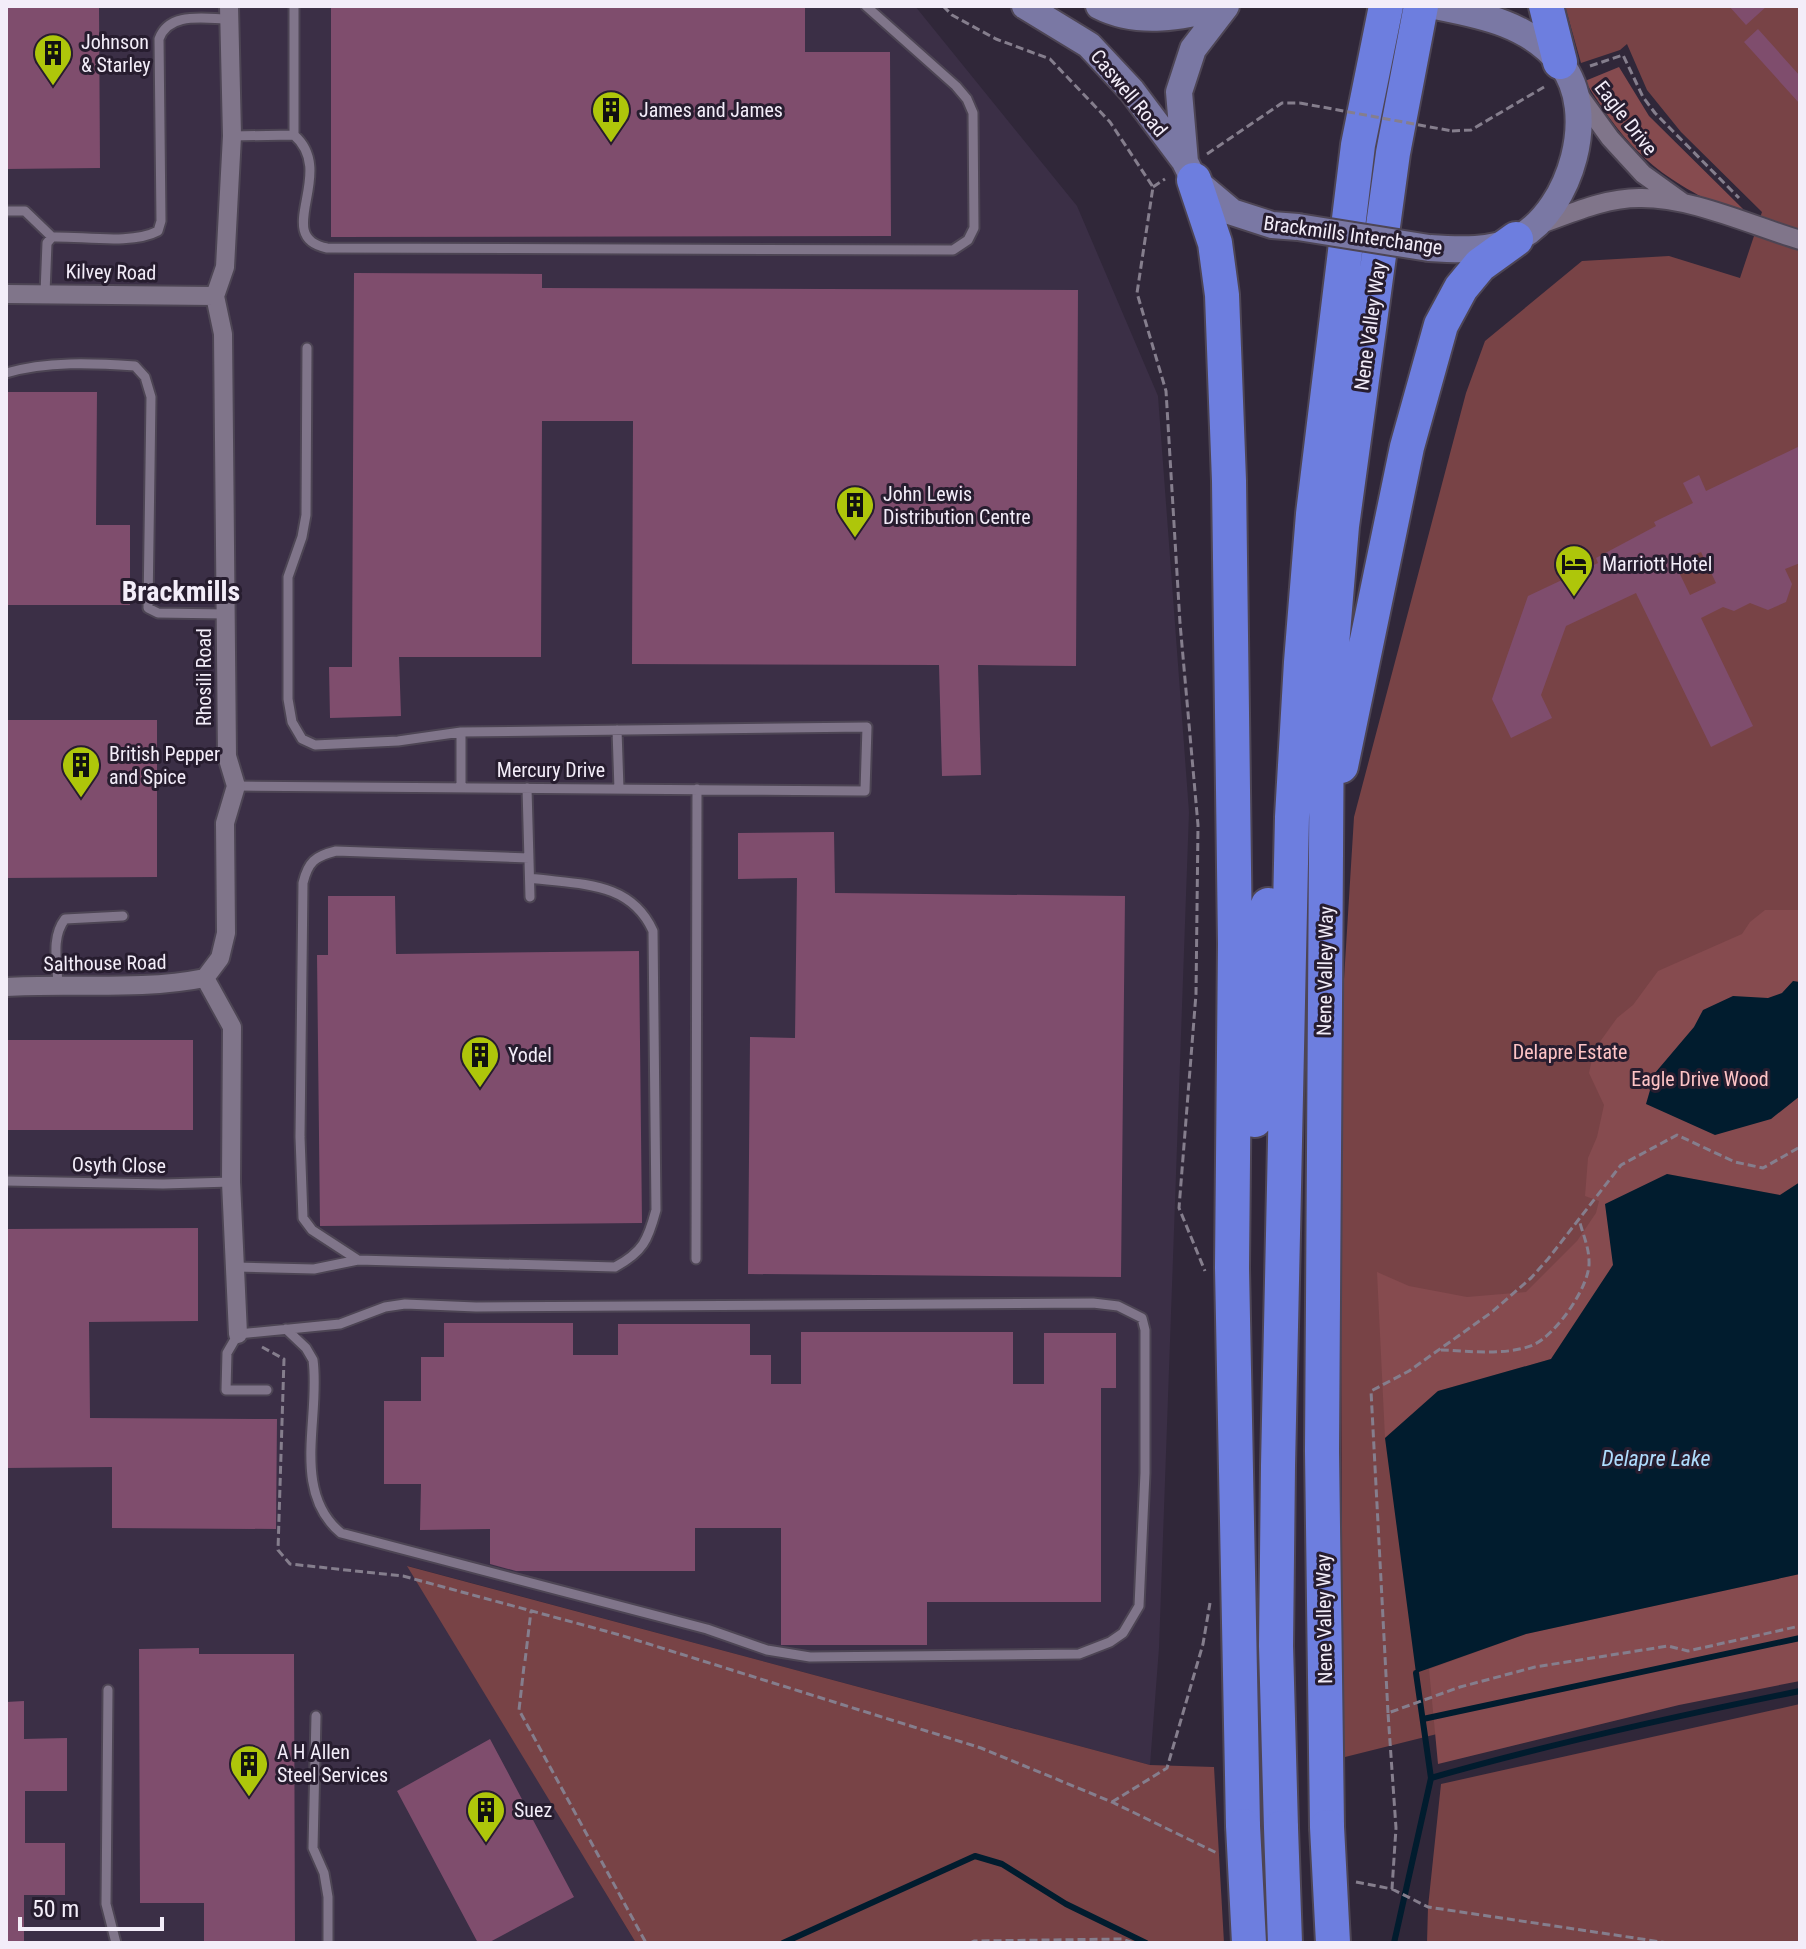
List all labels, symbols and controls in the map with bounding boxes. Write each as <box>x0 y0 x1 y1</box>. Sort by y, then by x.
place label: Johnson & Starley <box>81 30 151 77</box>
building icon: Johnson & Starley <box>32 32 74 87</box>
street label: Caswell Road <box>1086 45 1172 141</box>
street label: Eagle Drive <box>1590 76 1662 160</box>
building icon: James and James <box>590 89 632 144</box>
place label: James and James <box>639 98 783 122</box>
street label: Brackmills Interchange <box>1262 211 1444 259</box>
street label: Kilvey Road <box>65 259 157 285</box>
street label: Nene Valley Way <box>1349 260 1391 392</box>
place label: John Lewis Distribution Centre <box>883 482 1031 529</box>
building icon: John Lewis Distribution Centre <box>834 484 876 539</box>
hotel icon: Marriott Hotel <box>1553 543 1595 598</box>
place label: Marriott Hotel <box>1602 552 1712 576</box>
district label: Brackmills <box>122 575 240 608</box>
street label: Rhosili Road <box>192 628 216 726</box>
place label: British Pepper and Spice <box>109 742 220 789</box>
building icon: British Pepper and Spice <box>60 744 102 799</box>
street label: Mercury Drive <box>497 758 605 782</box>
street label: Nene Valley Way <box>1312 906 1338 1036</box>
street label: Salthouse Road <box>43 950 167 976</box>
building icon: Yodel <box>459 1034 501 1089</box>
park label: Delapre Estate <box>1513 1040 1627 1064</box>
place label: Yodel <box>508 1043 552 1067</box>
park label: Eagle Drive Wood <box>1631 1067 1769 1091</box>
street label: Osyth Close <box>72 1152 166 1178</box>
water label: Delapre Lake <box>1602 1446 1710 1471</box>
street label: Nene Valley Way <box>1311 1554 1337 1684</box>
place label: A H Allen Steel Services <box>277 1740 388 1787</box>
building icon: A H Allen Steel Services <box>228 1743 270 1798</box>
building icon: Suez <box>465 1789 507 1844</box>
place label: Suez <box>514 1798 552 1822</box>
scale bar <box>20 1881 162 1931</box>
text: 50 m <box>32 1895 79 1923</box>

